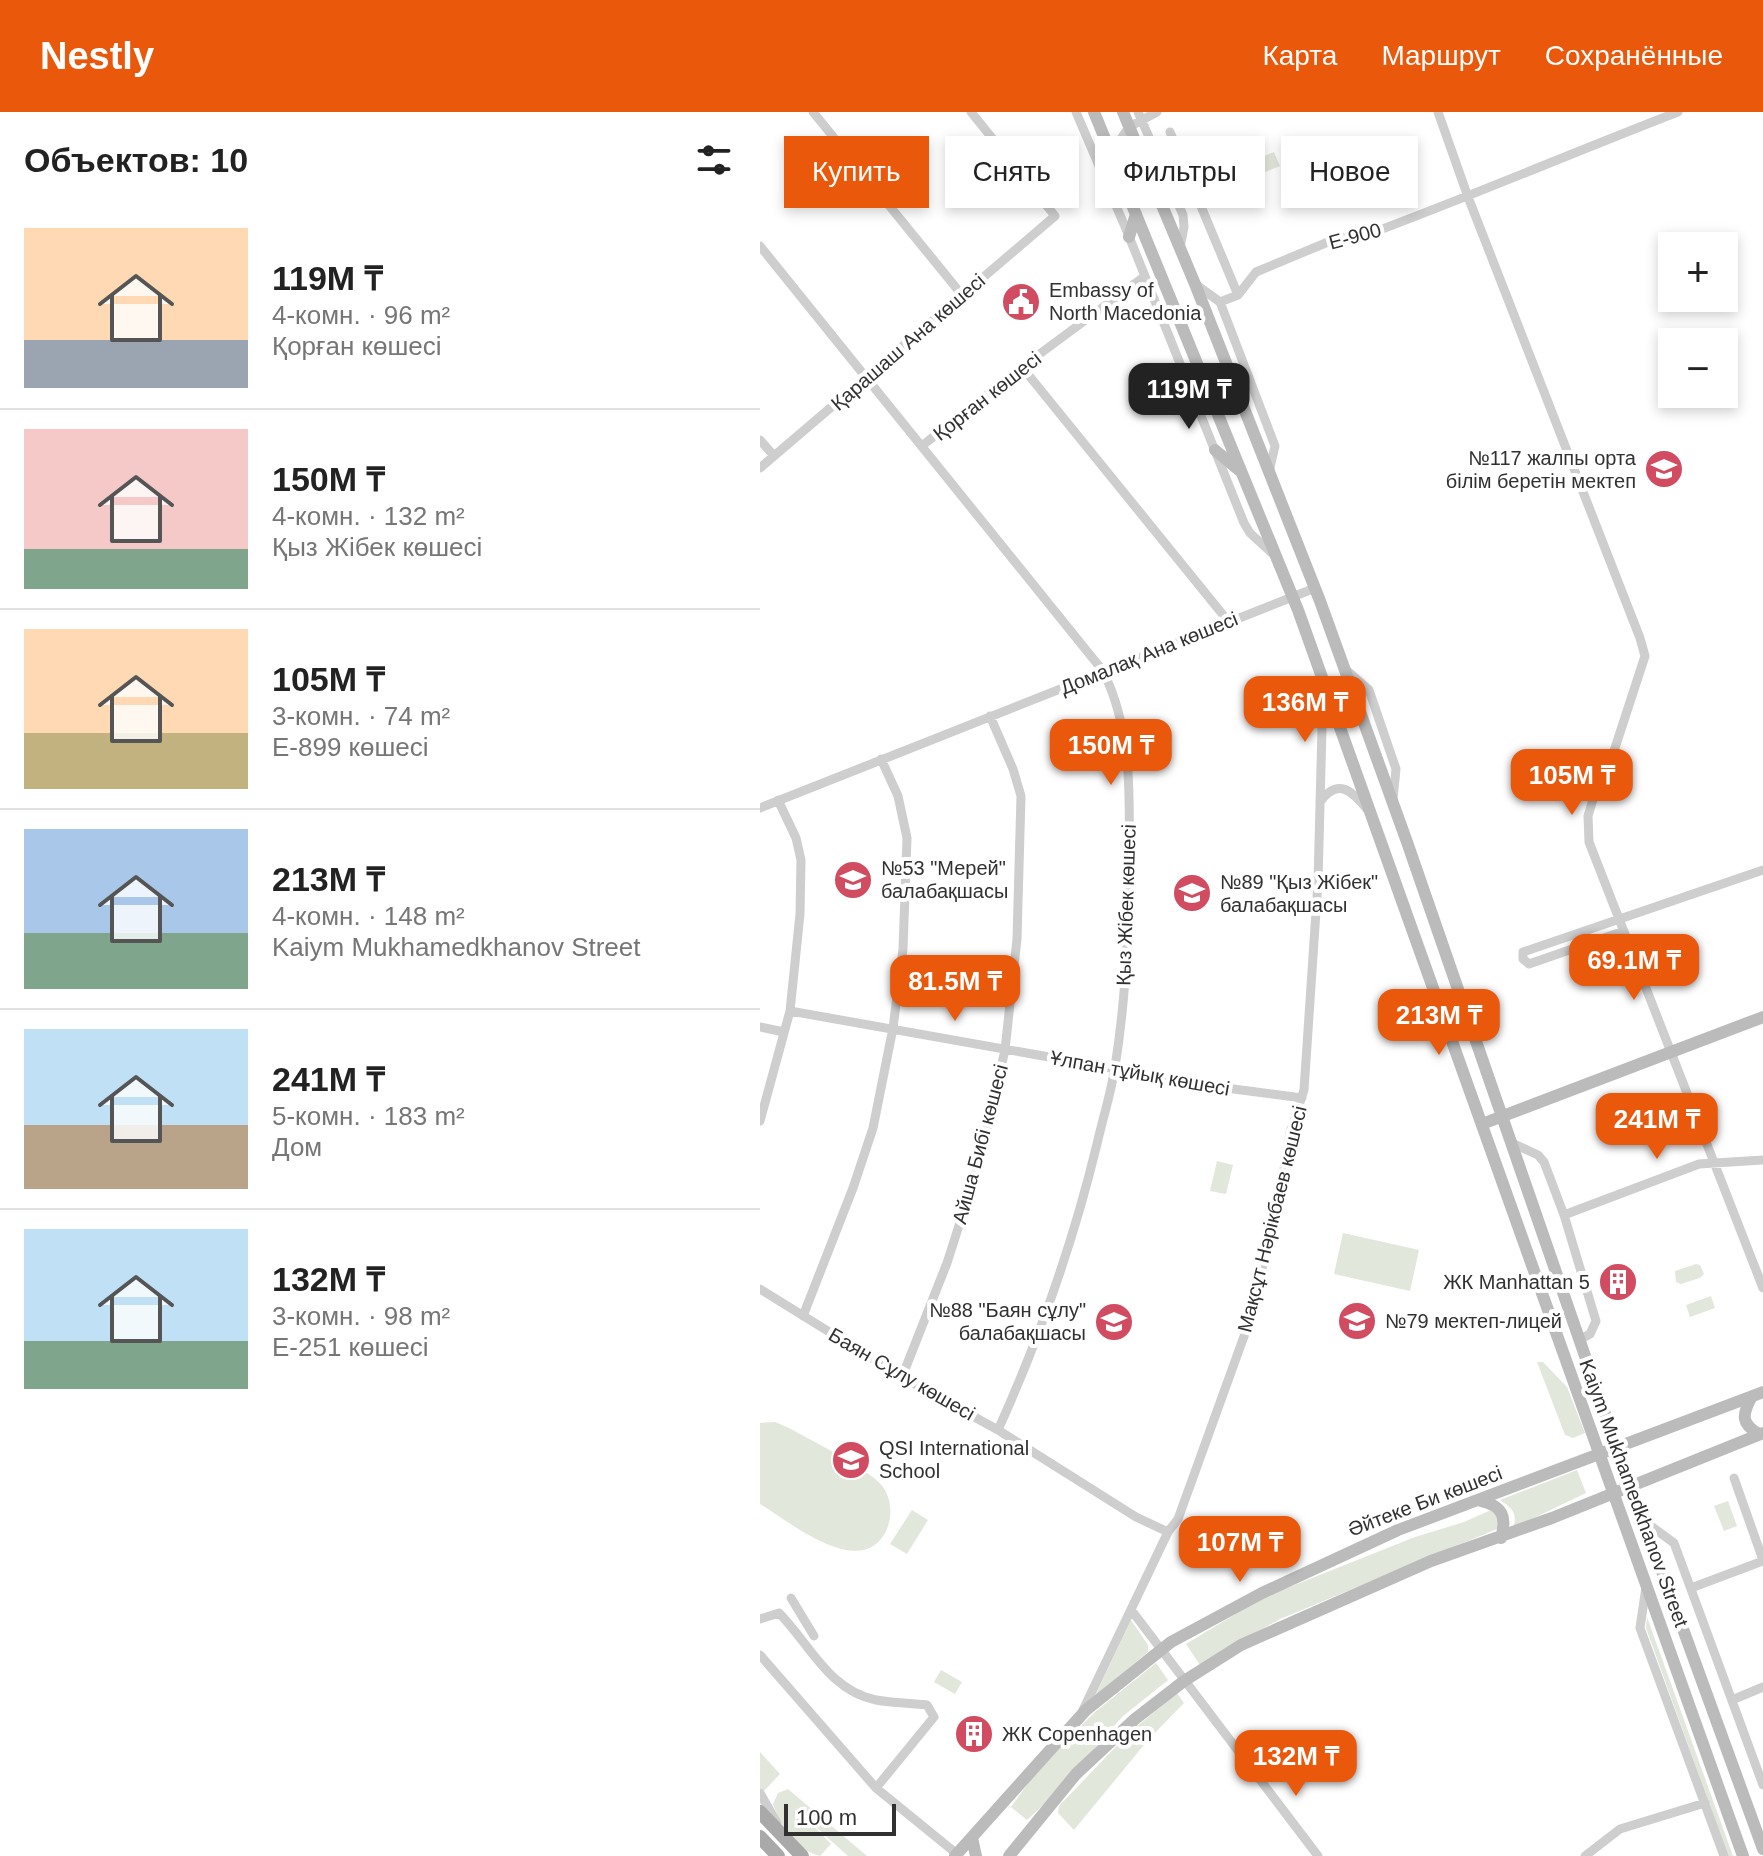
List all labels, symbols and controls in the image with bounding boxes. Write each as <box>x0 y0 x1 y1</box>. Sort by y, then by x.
text: Nestly <box>40 35 154 77</box>
text: Карта <box>1262 40 1337 71</box>
text: Маршрут <box>1381 40 1501 71</box>
text: Сохранённые <box>1545 40 1723 71</box>
chip: Купить <box>784 136 929 208</box>
chip: Снять <box>945 136 1079 208</box>
chip: Фильтры <box>1095 136 1265 208</box>
chip: Новое <box>1281 136 1418 208</box>
icon: filters <box>692 138 736 182</box>
text: Объектов: 10 <box>24 141 248 179</box>
street label: E-900 <box>1326 218 1384 254</box>
map controls <box>1658 232 1738 408</box>
button: + <box>1658 232 1738 312</box>
text: 119M ₸ <box>272 259 383 297</box>
icon: home <box>88 260 184 356</box>
street label: Қарашаш Ана көшесі <box>827 269 989 415</box>
place label: Embassy of North Macedonia <box>1049 279 1202 324</box>
public building icon: Embassy of North Macedonia <box>1000 281 1042 323</box>
text: 4-комн. · 96 m² <box>272 300 450 330</box>
button: − <box>1658 328 1738 408</box>
text: Қорған көшесі <box>272 331 442 361</box>
street label: Қорған көшесі <box>929 347 1045 445</box>
pin: 119M ₸ <box>1124 363 1254 431</box>
text: 119M ₸ <box>1146 374 1232 404</box>
place label: №117 жалпы орта білім беретін мектеп <box>1446 447 1637 492</box>
school or university icon: №117 жалпы орта білім беретін мектеп <box>1643 448 1685 490</box>
text: 150M ₸ <box>272 460 385 498</box>
icon: home <box>88 461 184 557</box>
text: 4-комн. · 132 m² <box>272 501 465 531</box>
text: Қыз Жібек көшесі <box>272 532 482 562</box>
street label: Домалақ Ана көшесі <box>1057 607 1241 699</box>
text: 105M ₸ <box>272 660 385 698</box>
icon: home <box>88 661 184 757</box>
pin: 136M ₸ <box>1240 676 1370 744</box>
text: 136M ₸ <box>1262 687 1348 717</box>
text: 3-комн. · 74 m² <box>272 701 450 731</box>
pin: 150M ₸ <box>1046 719 1176 787</box>
text: 150M ₸ <box>1068 730 1154 760</box>
text: Е-899 көшесі <box>272 732 429 762</box>
pin: 105M ₸ <box>1507 749 1637 817</box>
text: 105M ₸ <box>1529 760 1615 790</box>
street label: Қыз Жібек көшесі <box>1112 824 1140 986</box>
place label: №53 "Мерей" балабақшасы <box>881 857 1008 902</box>
school or university icon: №53 "Мерей" балабақшасы <box>832 859 874 901</box>
text: 213M ₸ <box>272 860 385 898</box>
icon: home <box>88 861 184 957</box>
place label: №89 "Қыз Жібек" балабақшасы <box>1220 871 1378 916</box>
school or university icon: №89 "Қыз Жібек" балабақшасы <box>1171 872 1213 914</box>
text: 4-комн. · 148 m² <box>272 901 465 931</box>
text: Kaiym Mukhamedkhanov Street <box>272 932 641 962</box>
pin: 69.1M ₸ <box>1560 934 1708 1002</box>
text: 69.1M ₸ <box>1587 945 1681 975</box>
pin: 81.5M ₸ <box>881 955 1029 1023</box>
text: 81.5M ₸ <box>908 966 1002 996</box>
pin: 213M ₸ <box>1374 989 1504 1057</box>
text: 213M ₸ <box>1396 1000 1482 1030</box>
street label: Ұлпан тұйық көшесі <box>1049 1046 1231 1100</box>
text: 241M ₸ <box>272 1060 385 1098</box>
icon: home <box>88 1061 184 1157</box>
street label: Айша Бибі көшесі <box>948 1062 1012 1226</box>
pin: 241M ₸ <box>1592 1093 1722 1161</box>
text: 5-комн. · 183 m² <box>272 1101 465 1131</box>
street label: Мақсұт Нәрікбаев көшесі <box>1233 1103 1311 1335</box>
text: 241M ₸ <box>1614 1104 1700 1134</box>
text: Дом <box>272 1132 322 1162</box>
text: 132M ₸ <box>272 1260 385 1298</box>
icon: home <box>88 1261 184 1357</box>
building icon: ЖК Manhattan 5 <box>1597 1261 1639 1303</box>
place label: ЖК Manhattan 5 <box>1443 1271 1590 1293</box>
place label: №88 "Баян сұлу" балабақшасы <box>929 1299 1086 1344</box>
school or university icon: №79 мектеп-лицей <box>1336 1300 1378 1342</box>
text: 3-комн. · 98 m² <box>272 1301 450 1331</box>
school or university icon: №88 "Баян сұлу" балабақшасы <box>1093 1301 1135 1343</box>
place label: №79 мектеп-лицей <box>1385 1310 1562 1332</box>
street label: Баян Сұлу көшесі <box>825 1323 979 1425</box>
text: Е-251 көшесі <box>272 1332 429 1362</box>
street label: Kaiym Mukhamedkhanov Street <box>1575 1356 1693 1630</box>
place label: QSI International School <box>879 1437 1029 1482</box>
school or university icon: QSI International School <box>830 1439 872 1481</box>
street label: Әйтеке Би көшесі <box>1345 1461 1505 1541</box>
pin: 107M ₸ <box>1175 1516 1305 1584</box>
text: 107M ₸ <box>1197 1527 1283 1557</box>
building icon: ЖК Copenhagen <box>953 1713 995 1755</box>
place label: ЖК Copenhagen <box>1002 1723 1152 1745</box>
pin: 132M ₸ <box>1231 1730 1361 1798</box>
text: 132M ₸ <box>1253 1741 1339 1771</box>
scale bar <box>784 1800 896 1836</box>
text: 100 m <box>796 1805 857 1830</box>

